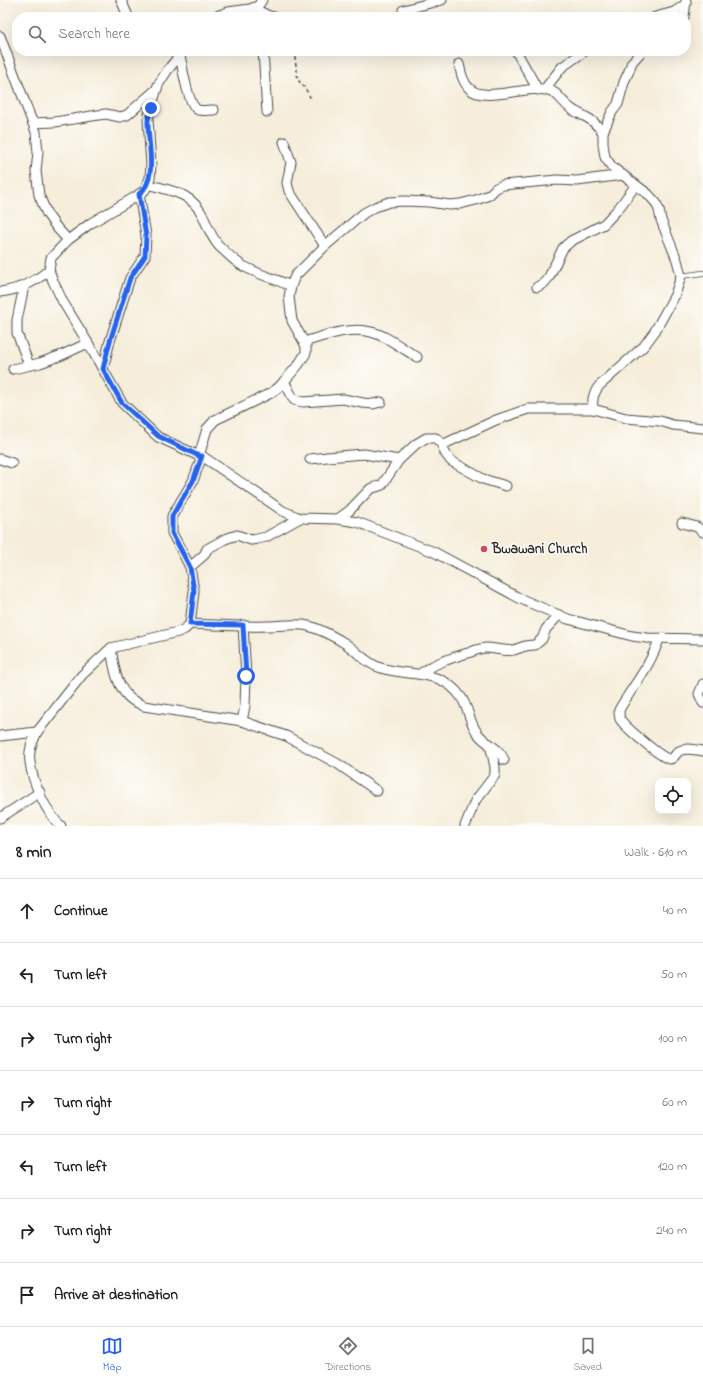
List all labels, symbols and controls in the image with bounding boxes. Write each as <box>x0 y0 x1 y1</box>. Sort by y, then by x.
search box <box>12 12 691 56</box>
icon: search <box>26 23 48 45</box>
text: Search here <box>58 23 130 45</box>
route end <box>142 99 160 117</box>
place label: Bwawani Church <box>491 539 588 560</box>
marker: Bwawani Church <box>479 544 489 554</box>
route start <box>237 667 255 685</box>
map controls <box>655 778 691 814</box>
button: locate <box>655 778 691 814</box>
text: 8 min <box>16 840 51 865</box>
text: Walk · 610 m <box>624 843 687 862</box>
icon: ahead <box>16 900 38 922</box>
text: Continue <box>54 900 108 922</box>
text: 40 m <box>663 901 687 920</box>
icon: left <box>16 964 38 986</box>
text: Turn left <box>54 964 107 986</box>
text: 50 m <box>661 965 687 984</box>
icon: right <box>16 1028 38 1050</box>
text: Turn right <box>54 1028 112 1050</box>
text: 100 m <box>658 1029 687 1048</box>
icon: right <box>16 1092 38 1114</box>
text: Turn right <box>54 1092 112 1114</box>
text: 60 m <box>662 1093 687 1112</box>
icon: left <box>16 1156 38 1178</box>
text: Turn left <box>54 1156 107 1178</box>
text: 120 m <box>657 1157 687 1176</box>
icon: right <box>16 1220 38 1242</box>
text: Turn right <box>54 1220 112 1242</box>
text: 240 m <box>656 1221 687 1240</box>
icon: arrive <box>16 1284 38 1306</box>
text: Arrive at destination <box>54 1284 178 1306</box>
tab: Map <box>101 1335 123 1375</box>
tab: Directions <box>325 1335 371 1375</box>
tab: Saved <box>573 1335 602 1375</box>

